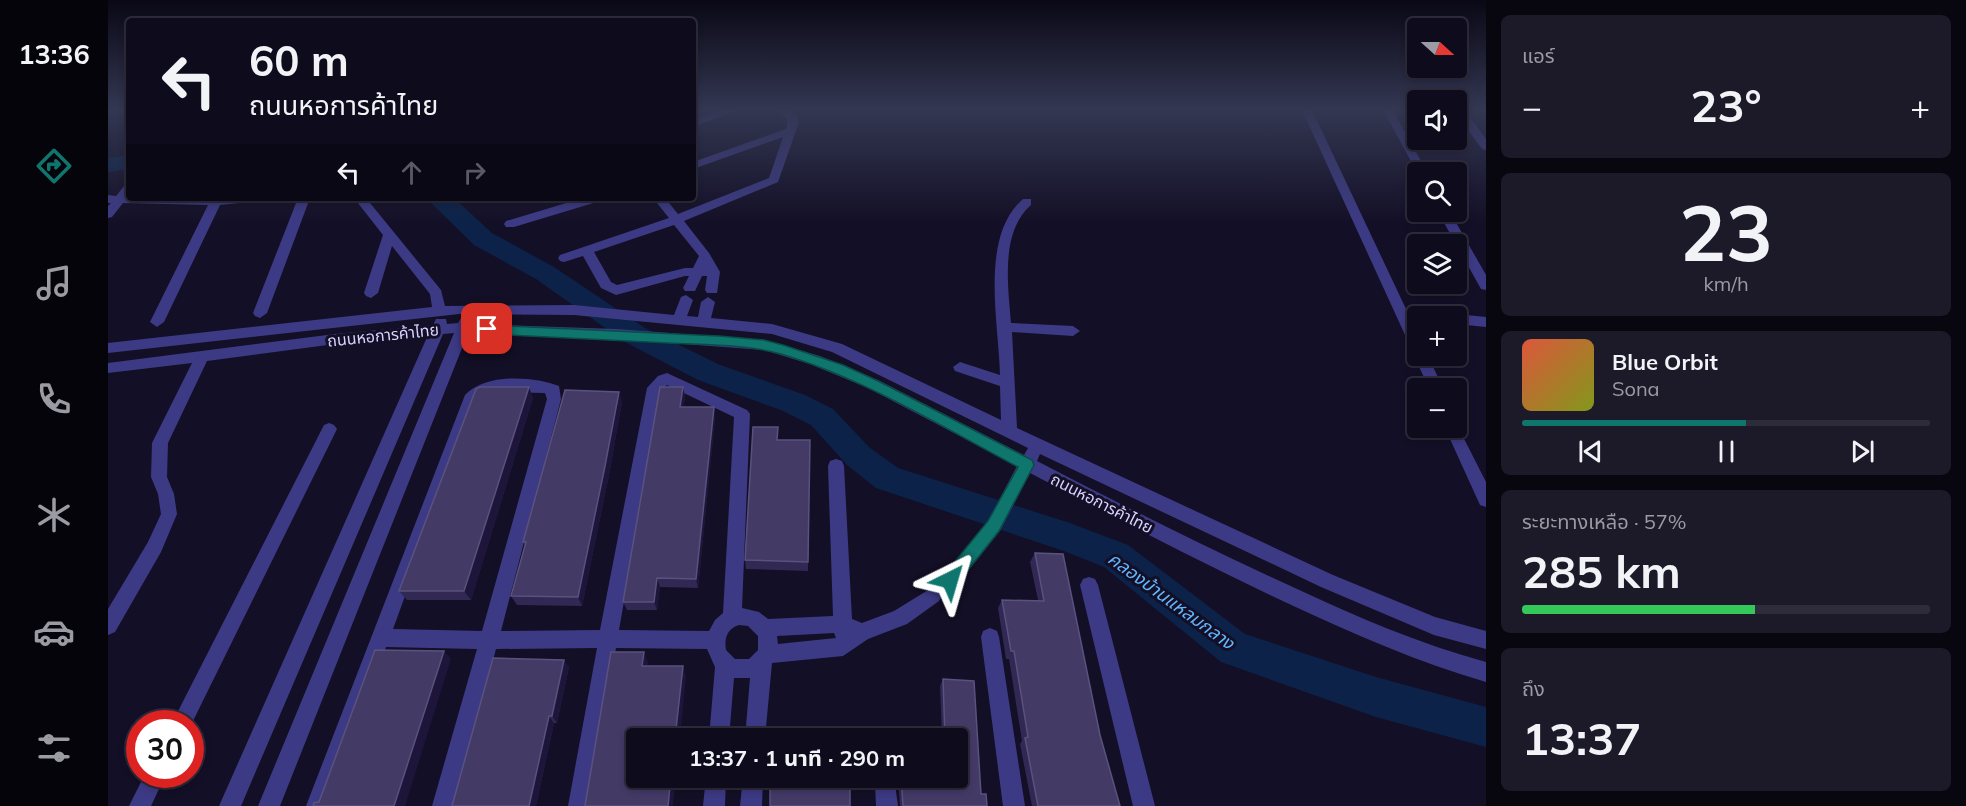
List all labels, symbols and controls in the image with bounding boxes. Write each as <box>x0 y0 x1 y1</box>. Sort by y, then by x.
north arrow <box>1407 18 1467 78</box>
map controls <box>1407 18 1467 438</box>
text: 60 m <box>249 34 349 87</box>
text: 13:36 <box>18 37 90 71</box>
icon: left <box>150 42 228 120</box>
text: แอร์ <box>1522 43 1554 68</box>
text: 23° <box>1690 77 1762 133</box>
text: − <box>1522 86 1542 127</box>
text: + <box>1910 86 1930 127</box>
text: ถนนหอการค้าไทย <box>249 88 438 122</box>
button: sound <box>1407 90 1467 150</box>
icon: directions <box>33 145 75 187</box>
icon: left <box>332 156 365 189</box>
icon: ahead <box>395 156 428 189</box>
icon: right <box>458 156 491 189</box>
button: search <box>1407 162 1467 222</box>
text: 23 <box>1679 183 1773 281</box>
button: layers <box>1407 234 1467 294</box>
icon: music <box>33 262 75 304</box>
text: km/h <box>1703 271 1749 296</box>
pin <box>461 303 512 354</box>
button: + <box>1407 306 1467 366</box>
icon: arrive <box>470 312 503 345</box>
street label: ถนนหอการค้าไทย <box>326 319 440 351</box>
text: Blue Orbit <box>1612 348 1718 376</box>
text: Sona <box>1612 376 1660 401</box>
icon: phone <box>33 378 75 420</box>
button: − <box>1407 378 1467 438</box>
icon: previous <box>1574 435 1607 468</box>
icon: pause <box>1710 435 1743 468</box>
icon: next <box>1846 435 1879 468</box>
street label: ถนนหอการค้าไทย <box>1047 469 1157 537</box>
icon: climate <box>33 494 75 536</box>
text: ระยะทางเหลือ · 57% <box>1522 509 1687 534</box>
text: 285 km <box>1522 543 1681 599</box>
water label: คลองบ้านแหลมกลาง <box>1104 547 1240 655</box>
position arrow <box>918 548 982 612</box>
icon: car <box>33 611 75 653</box>
text: ถึง <box>1522 676 1545 701</box>
speed limit sign: 30 <box>126 710 204 788</box>
text: 13:37 <box>1522 710 1641 766</box>
icon: filters <box>33 727 75 769</box>
text: 13:37 · 1 นาที · 290 m <box>689 744 905 772</box>

